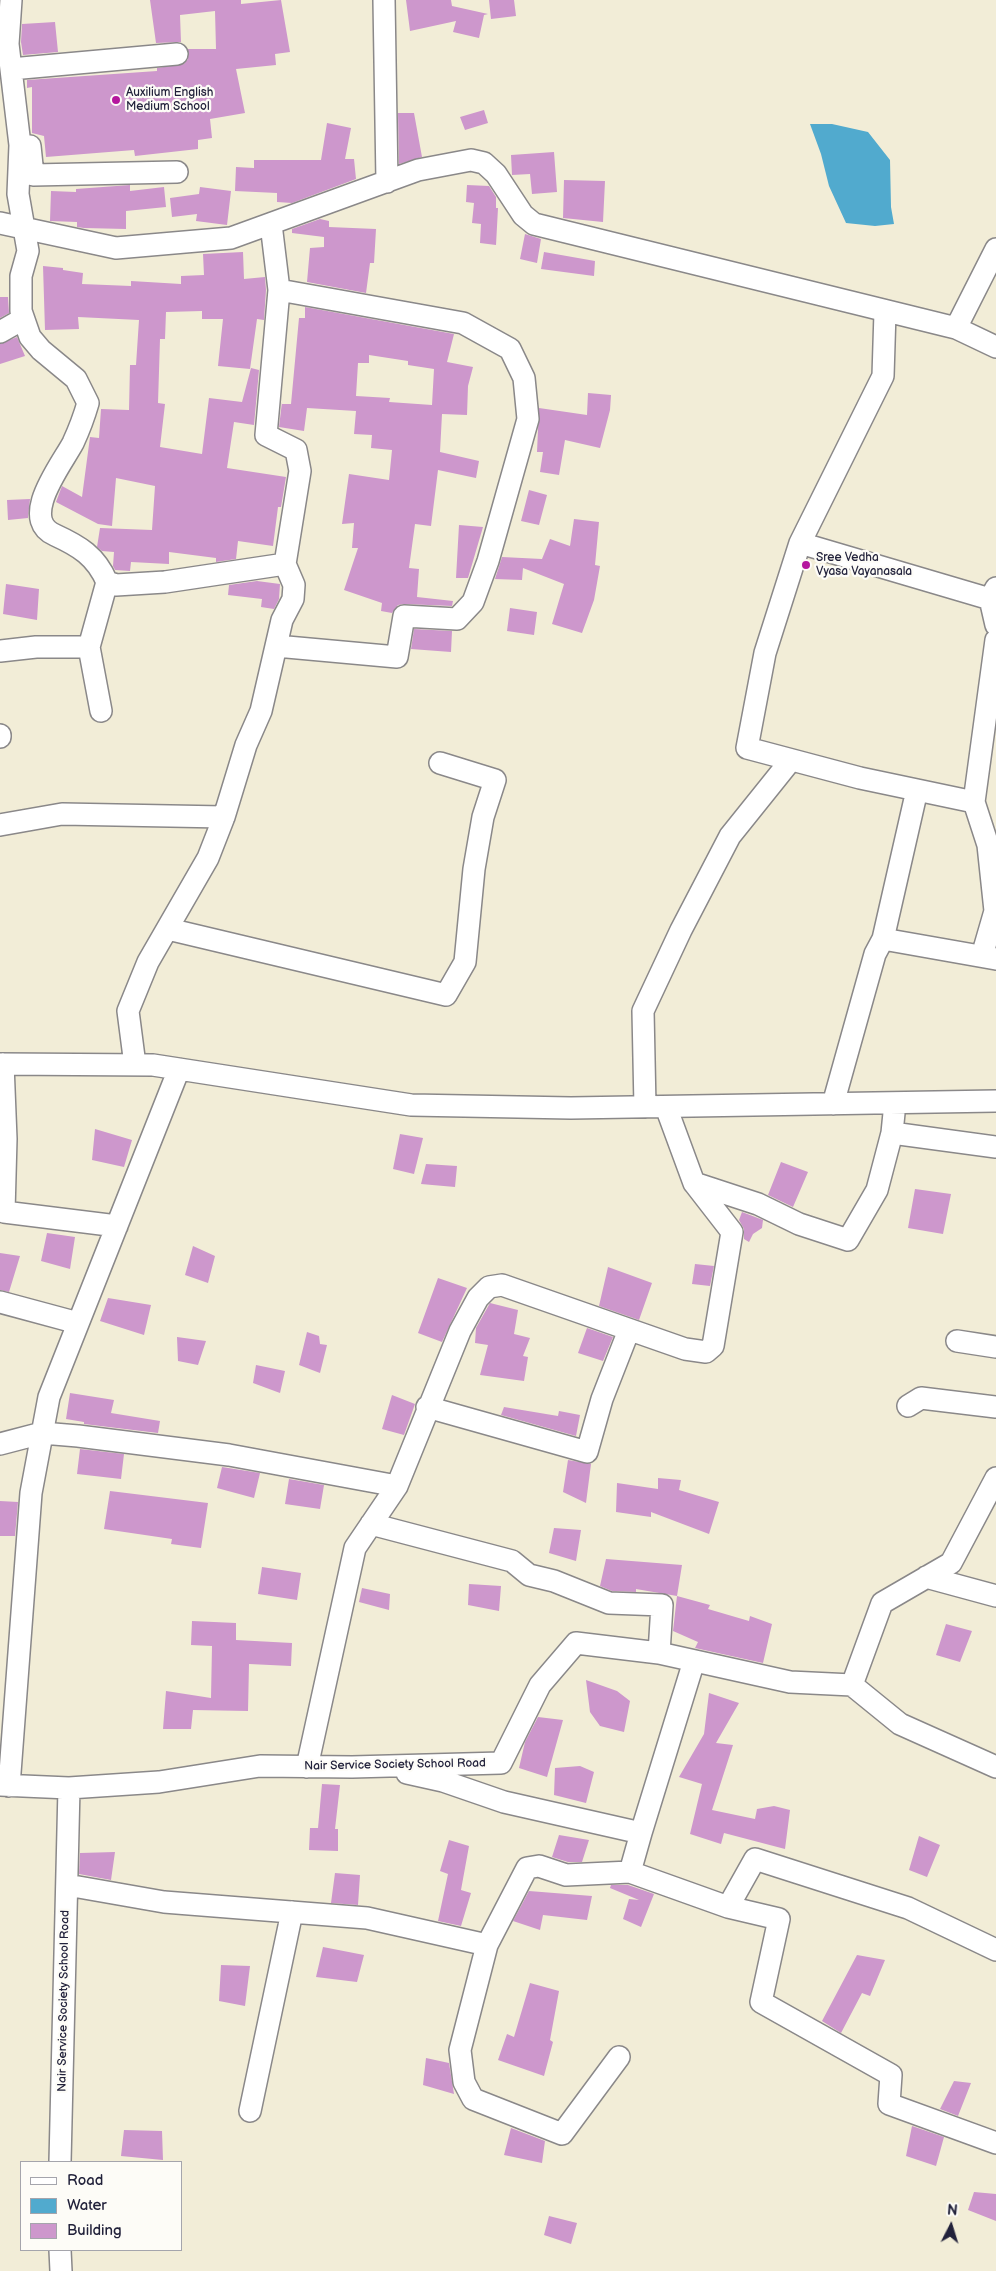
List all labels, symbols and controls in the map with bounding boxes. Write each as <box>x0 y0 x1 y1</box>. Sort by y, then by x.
place label: Auxilium English Medium School <box>126 86 213 114</box>
marker: Auxilium English Medium School <box>110 94 122 106</box>
place label: Sree Vedha Vyasa Vayanasala <box>816 551 912 579</box>
marker: Sree Vedha Vyasa Vayanasala <box>800 559 812 571</box>
street label: Nair Service Society School Road <box>304 1756 486 1774</box>
street label: Nair Service Society School Road <box>55 1910 73 2092</box>
legend <box>20 2161 182 2251</box>
text: Road <box>67 2171 103 2190</box>
text: Water <box>67 2196 107 2215</box>
north arrow <box>926 2201 976 2251</box>
text: N <box>946 2202 958 2219</box>
text: Building <box>67 2221 122 2240</box>

